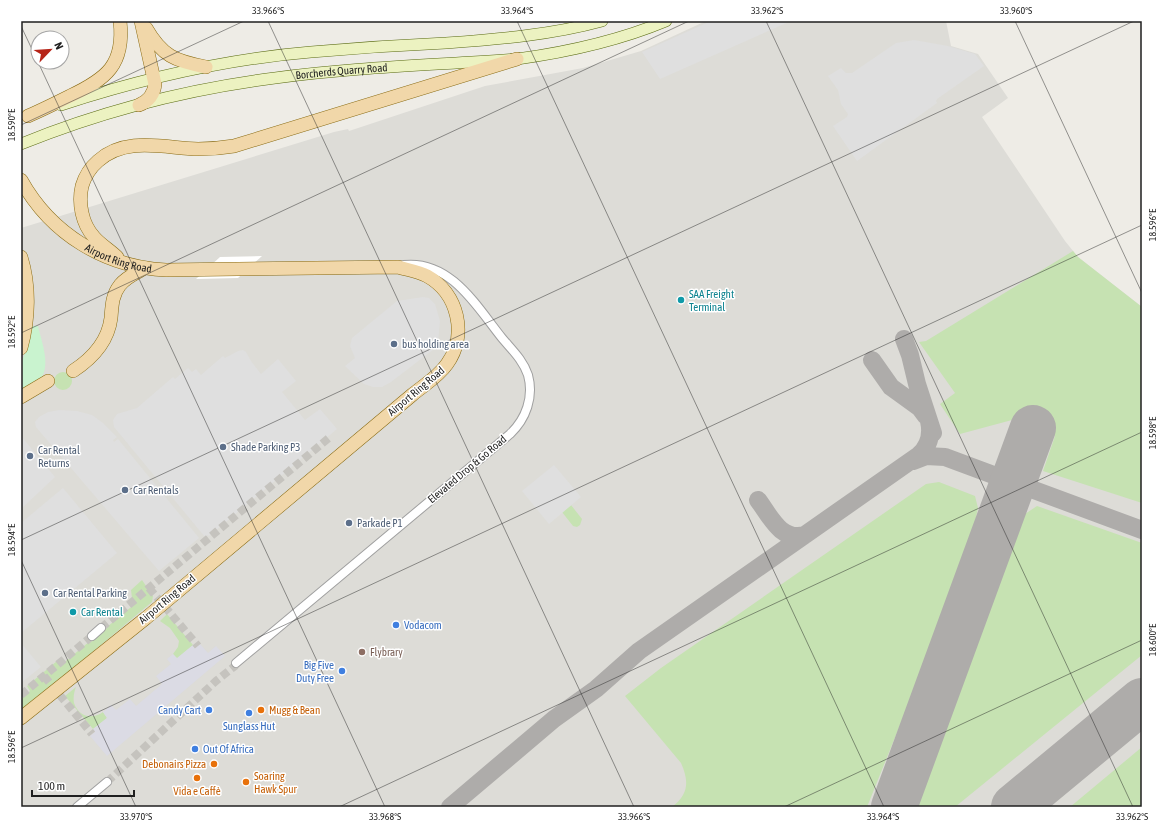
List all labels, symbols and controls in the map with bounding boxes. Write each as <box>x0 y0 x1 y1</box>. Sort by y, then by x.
text: 33.966°S <box>252 5 284 16</box>
text: 33.964°S <box>501 5 533 16</box>
text: 33.962°S <box>751 5 783 16</box>
text: 33.960°S <box>1000 5 1032 16</box>
north arrow <box>30 30 70 70</box>
text: N <box>52 40 66 51</box>
street label: Borcherds Quarry Road <box>295 61 388 81</box>
text: 18.590°E <box>6 108 17 141</box>
text: 18.596°E <box>1147 208 1158 241</box>
street label: Airport Ring Road <box>83 241 153 275</box>
place label: SAA Freight Terminal <box>689 288 734 313</box>
marker: SAA Freight Terminal <box>676 295 686 305</box>
text: 18.592°E <box>6 315 17 348</box>
place label: bus holding area <box>402 338 469 350</box>
marker: bus holding area <box>389 339 399 349</box>
street label: Airport Ring Road <box>385 364 447 418</box>
text: 18.598°E <box>1147 416 1158 449</box>
street label: Elevated Drop & Go Road <box>425 433 509 505</box>
place label: Shade Parking P3 <box>231 441 301 453</box>
marker: Shade Parking P3 <box>218 442 228 452</box>
place label: Car Rental Returns <box>38 444 80 469</box>
marker: Car Rental Returns <box>25 451 35 461</box>
place label: Car Rentals <box>133 484 179 496</box>
marker: Car Rentals <box>120 485 130 495</box>
place label: Parkade P1 <box>357 517 403 529</box>
marker: Parkade P1 <box>344 518 354 528</box>
text: 18.594°E <box>6 523 17 556</box>
street label: Airport Ring Road <box>136 572 198 626</box>
place label: Car Rental Parking <box>53 587 127 599</box>
marker: Car Rental Parking <box>40 588 50 598</box>
place label: Car Rental <box>81 606 123 618</box>
marker: Car Rental <box>68 607 78 617</box>
place label: Vodacom <box>404 619 442 631</box>
marker: Vodacom <box>391 620 401 630</box>
text: 18.600°E <box>1147 623 1158 656</box>
place label: Flybrary <box>370 646 403 658</box>
marker: Flybrary <box>357 647 367 657</box>
place label: Big Five Duty Free <box>296 659 334 684</box>
marker: Big Five Duty Free <box>337 666 347 676</box>
place label: Candy Cart <box>158 704 201 716</box>
place label: Mugg & Bean <box>269 704 320 716</box>
marker: Candy Cart <box>204 705 214 715</box>
marker: Mugg & Bean <box>256 705 266 715</box>
marker: Sunglass Hut <box>244 708 254 718</box>
place label: Sunglass Hut <box>223 720 275 732</box>
text: 18.596°E <box>6 730 17 763</box>
place label: Out Of Africa <box>203 743 254 755</box>
marker: Out Of Africa <box>190 744 200 754</box>
place label: Debonairs Pizza <box>142 758 206 770</box>
marker: Debonairs Pizza <box>209 759 219 769</box>
place label: Soaring Hawk Spur <box>254 770 298 795</box>
scale bar <box>32 772 134 798</box>
marker: Vida e Caffè <box>192 773 202 783</box>
marker: Soaring Hawk Spur <box>241 777 251 787</box>
text: 100 m <box>38 779 65 793</box>
place label: Vida e Caffè <box>173 785 221 797</box>
text: 33.970°S <box>120 811 152 822</box>
text: 33.968°S <box>369 811 401 822</box>
text: 33.966°S <box>618 811 650 822</box>
text: 33.964°S <box>867 811 899 822</box>
text: 33.962°S <box>1116 811 1148 822</box>

